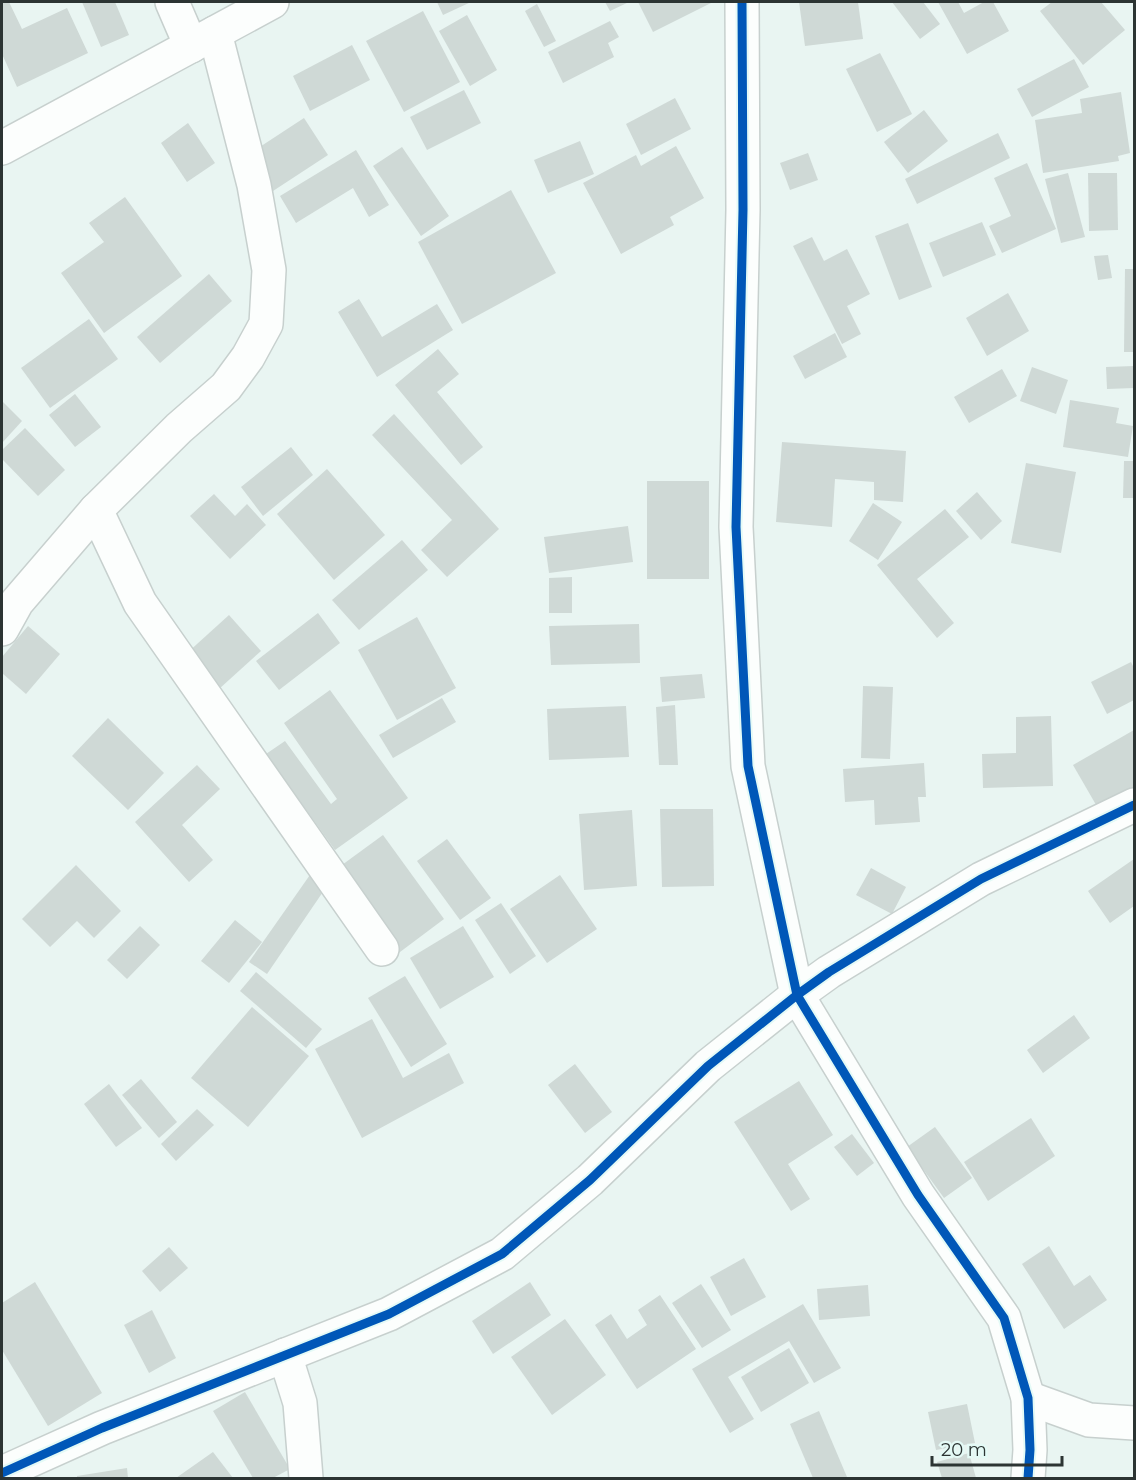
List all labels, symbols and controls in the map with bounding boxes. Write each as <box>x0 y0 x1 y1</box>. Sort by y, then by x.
scale bar <box>932 1429 1062 1467</box>
text: 20 m <box>941 1439 987 1461</box>

